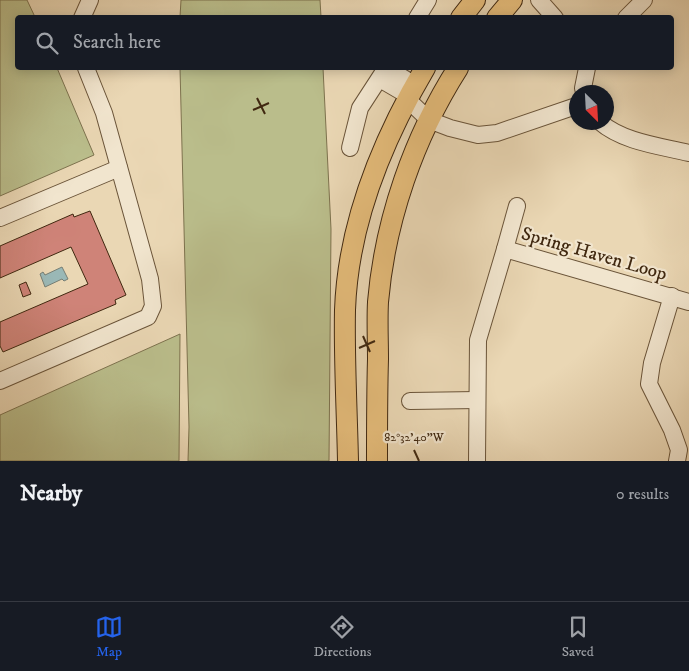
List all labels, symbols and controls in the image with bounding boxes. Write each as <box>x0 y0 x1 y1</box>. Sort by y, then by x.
search box <box>15 15 674 70</box>
icon: search <box>33 29 61 57</box>
text: Search here <box>73 31 161 54</box>
north arrow <box>569 85 614 130</box>
street label: Spring Haven Loop <box>518 222 670 286</box>
text: 82°32'40"W <box>384 430 445 445</box>
text: Nearby <box>20 481 82 507</box>
text: 0 results <box>616 484 669 504</box>
tab: Map <box>95 613 123 661</box>
tab: Directions <box>313 613 371 661</box>
tab: Saved <box>562 613 594 661</box>

